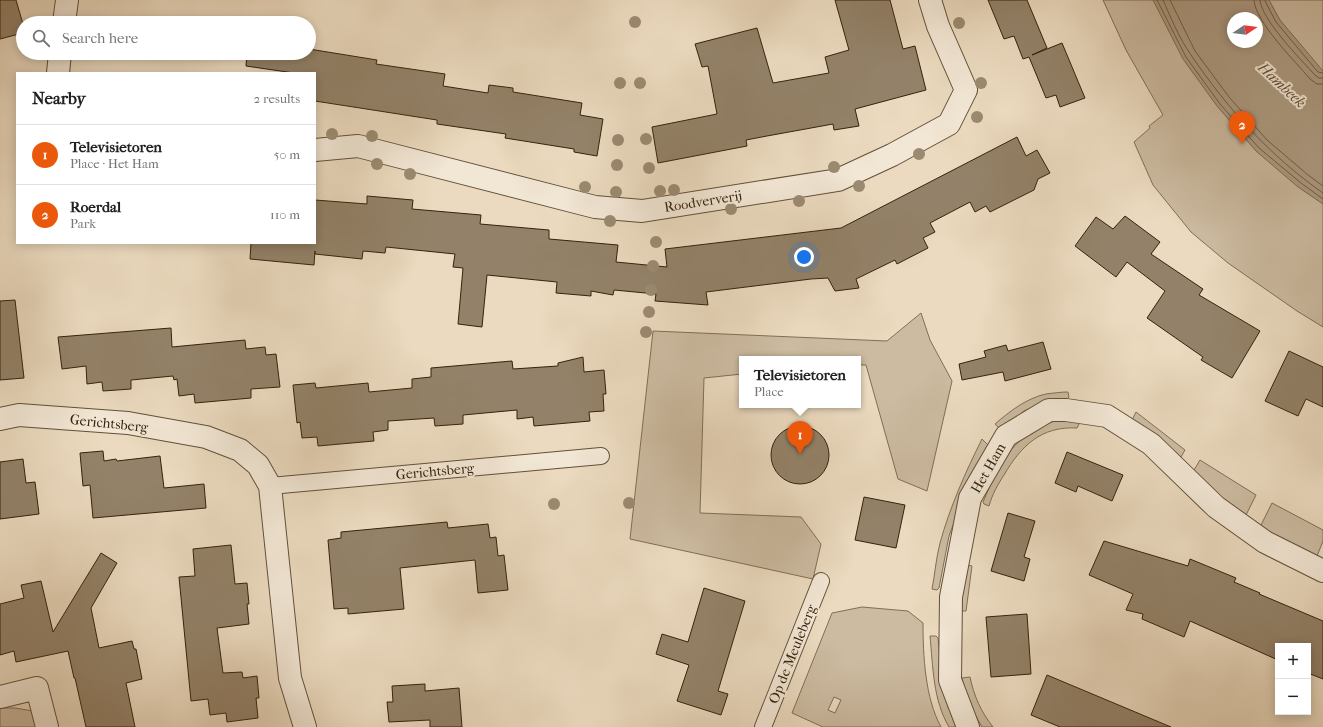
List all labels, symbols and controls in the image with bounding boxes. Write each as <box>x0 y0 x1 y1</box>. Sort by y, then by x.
north arrow <box>1227 12 1263 48</box>
search box <box>16 16 316 60</box>
icon: search <box>30 27 52 49</box>
text: Search here <box>62 29 138 47</box>
water label: Hambeek <box>1254 58 1310 112</box>
text: Nearby <box>32 88 86 108</box>
text: 2 results <box>254 91 300 106</box>
pin: 2 <box>1229 111 1255 144</box>
text: Televisietoren <box>70 138 162 156</box>
text: 1 <box>43 147 47 162</box>
text: 50 m <box>274 147 300 162</box>
text: Place · Het Ham <box>70 156 159 171</box>
street label: Roodververij <box>663 187 743 216</box>
text: Roerdal <box>70 198 121 216</box>
text: 2 <box>42 207 48 222</box>
text: 110 m <box>270 207 300 222</box>
text: Park <box>70 216 96 231</box>
your location <box>794 247 814 267</box>
popup <box>739 356 861 408</box>
text: Televisietoren <box>754 366 846 384</box>
text: Place <box>754 384 784 399</box>
street label: Gerichtsberg <box>69 411 149 436</box>
pin: 1 <box>787 421 813 454</box>
street label: Het Ham <box>967 440 1010 496</box>
street label: Gerichtsberg <box>395 460 475 483</box>
street label: Op de Meuleberg <box>765 602 820 706</box>
map controls <box>1275 643 1311 715</box>
button: + <box>1275 643 1311 679</box>
button: − <box>1275 679 1311 715</box>

